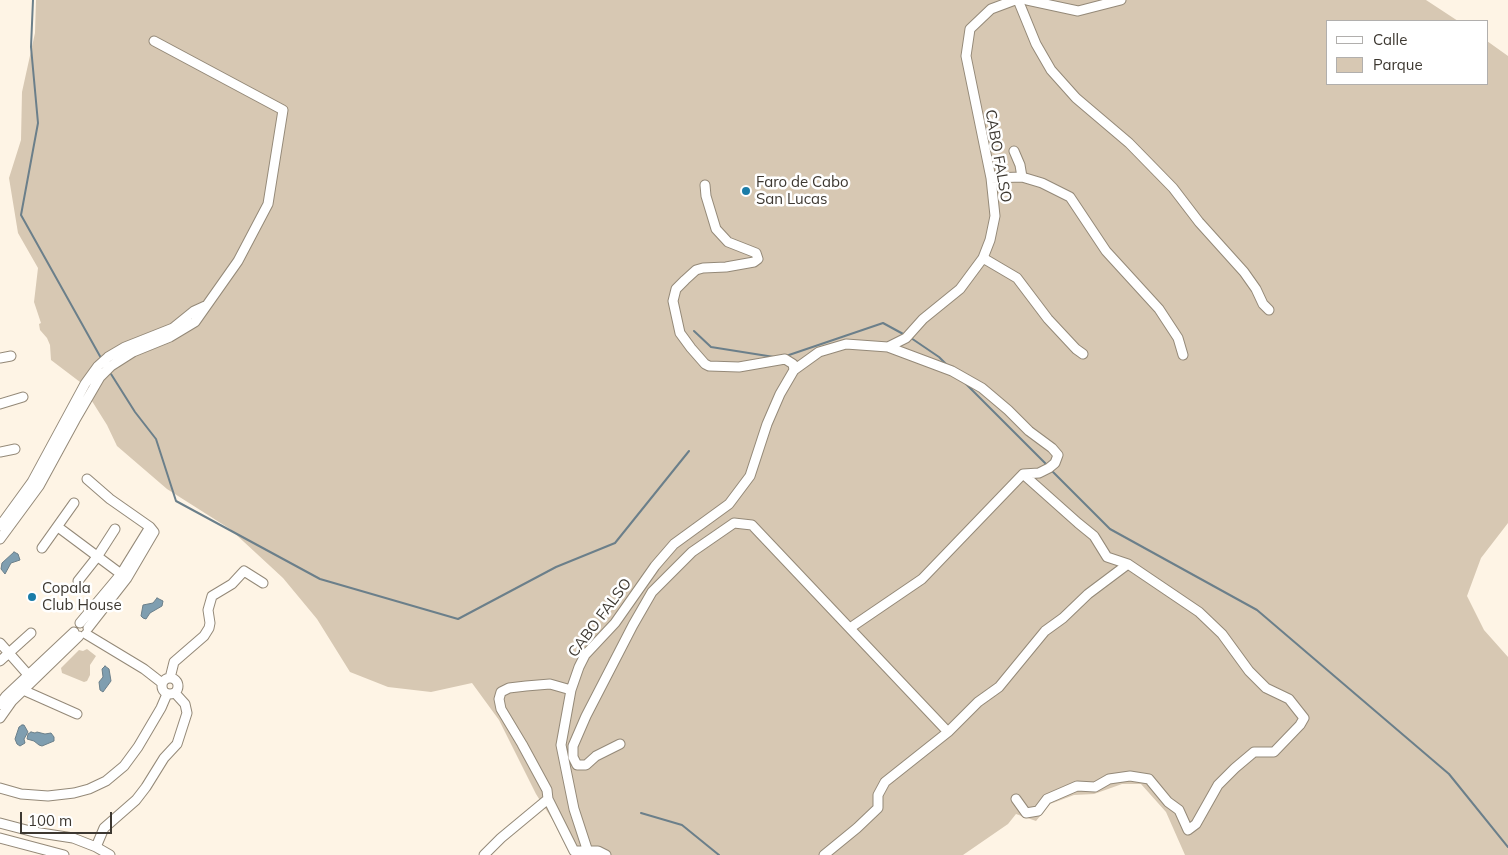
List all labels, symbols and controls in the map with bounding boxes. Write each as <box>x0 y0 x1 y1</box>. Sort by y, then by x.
legend <box>1326 20 1488 85</box>
text: Calle <box>1373 30 1407 49</box>
text: Parque <box>1373 55 1423 74</box>
street label: CABO FALSO <box>981 108 1015 204</box>
place label: Faro de Cabo San Lucas <box>756 173 849 208</box>
marker: Faro de Cabo San Lucas <box>740 185 752 197</box>
street label: CABO FALSO <box>564 575 636 661</box>
place label: Copala Club House <box>42 579 122 614</box>
marker: Copala Club House <box>26 591 38 603</box>
scale bar <box>22 802 115 834</box>
text: 100 m <box>28 811 72 830</box>

